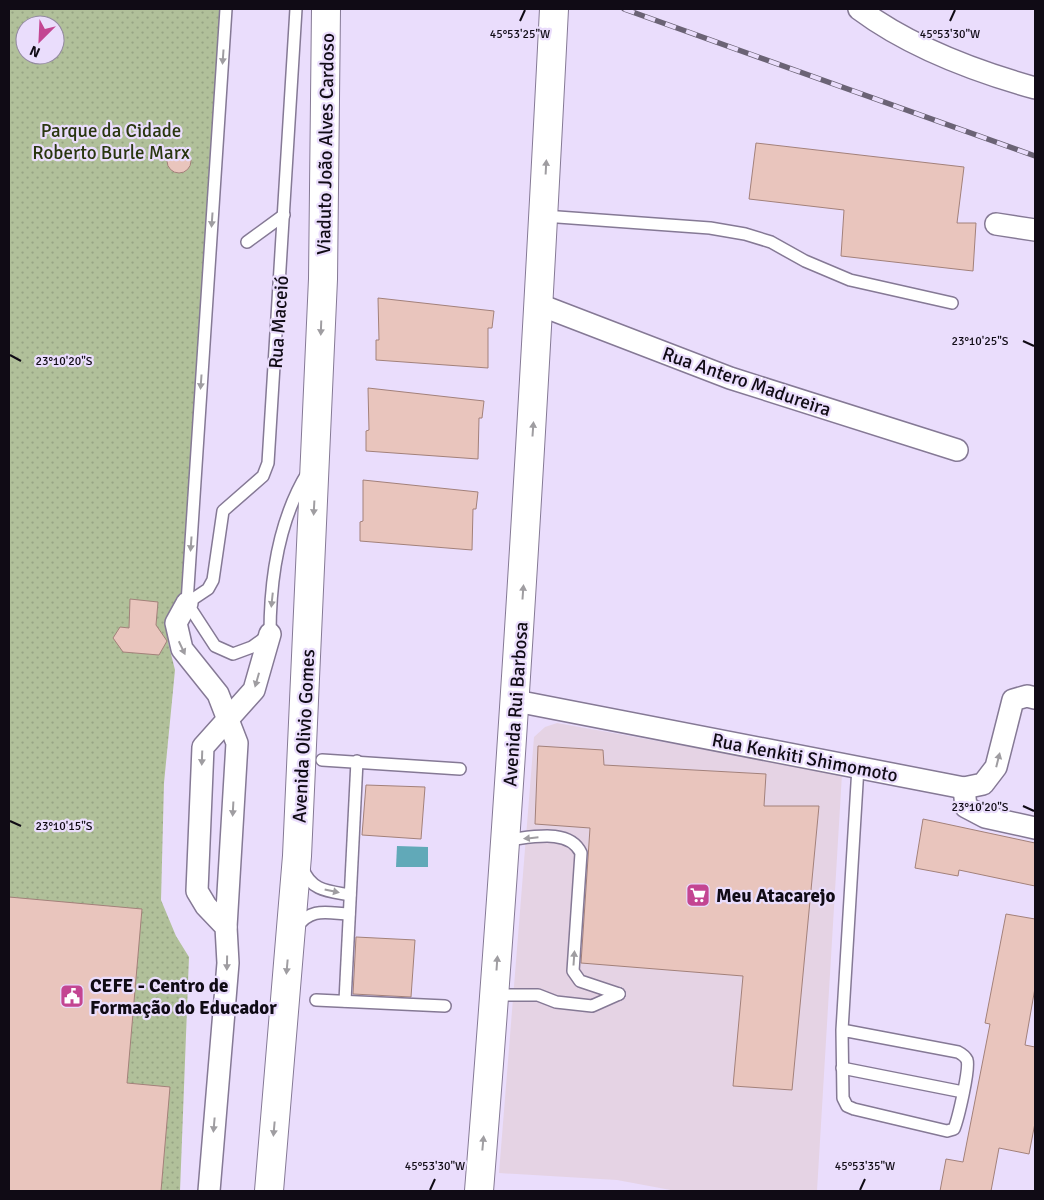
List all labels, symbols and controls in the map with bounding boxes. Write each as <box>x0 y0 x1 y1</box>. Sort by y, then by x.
north arrow <box>15 15 65 65</box>
text: 45°53'25"W <box>490 27 550 42</box>
text: 45°53'30"W <box>920 27 980 42</box>
street label: Viaduto João Alves Cardoso <box>312 33 340 255</box>
text: N <box>27 42 43 61</box>
one-way arrow <box>219 50 227 66</box>
park label: Parque da Cidade Roberto Burle Marx <box>32 119 190 165</box>
one-way arrow <box>543 159 551 175</box>
one-way arrow <box>208 212 216 228</box>
street label: Rua Maceió <box>264 274 294 370</box>
one-way arrow <box>317 320 325 336</box>
text: 23°10'25"S <box>951 334 1009 349</box>
street label: Rua Antero Madureira <box>659 342 834 422</box>
text: 23°10'20"S <box>35 354 93 369</box>
one-way arrow <box>197 374 205 390</box>
one-way arrow <box>529 421 537 437</box>
one-way arrow <box>309 500 317 516</box>
one-way arrow <box>186 536 194 552</box>
one-way arrow <box>519 583 527 599</box>
one-way arrow <box>268 592 276 608</box>
street label: Avenida Rui Barbosa <box>498 621 534 787</box>
one-way arrow <box>179 641 187 655</box>
street label: Avenida Olivio Gomes <box>287 648 321 824</box>
one-way arrow <box>252 673 260 688</box>
street label: Rua Kenkiti Shimomoto <box>710 728 900 788</box>
one-way arrow <box>198 751 206 767</box>
one-way arrow <box>994 752 1002 767</box>
text: 23°10'20"S <box>951 800 1009 815</box>
one-way arrow <box>229 801 237 817</box>
text: 23°10'15"S <box>35 819 93 834</box>
one-way arrow <box>523 834 539 842</box>
supermarket icon: Meu Atacarejo <box>685 882 711 908</box>
place label: Meu Atacarejo <box>716 884 836 908</box>
one-way arrow <box>324 888 340 896</box>
one-way arrow <box>570 950 578 966</box>
one-way arrow <box>223 955 231 971</box>
one-way arrow <box>494 955 502 971</box>
one-way arrow <box>283 959 291 975</box>
place label: CEFE - Centro de Formação do Educador <box>90 974 277 1020</box>
public building icon: CEFE - Centro de Formação do Educador <box>59 983 85 1009</box>
one-way arrow <box>210 1117 218 1133</box>
one-way arrow <box>270 1121 278 1137</box>
one-way arrow <box>479 1134 487 1150</box>
text: 45°53'30"W <box>405 1159 465 1174</box>
text: 45°53'35"W <box>835 1159 895 1174</box>

